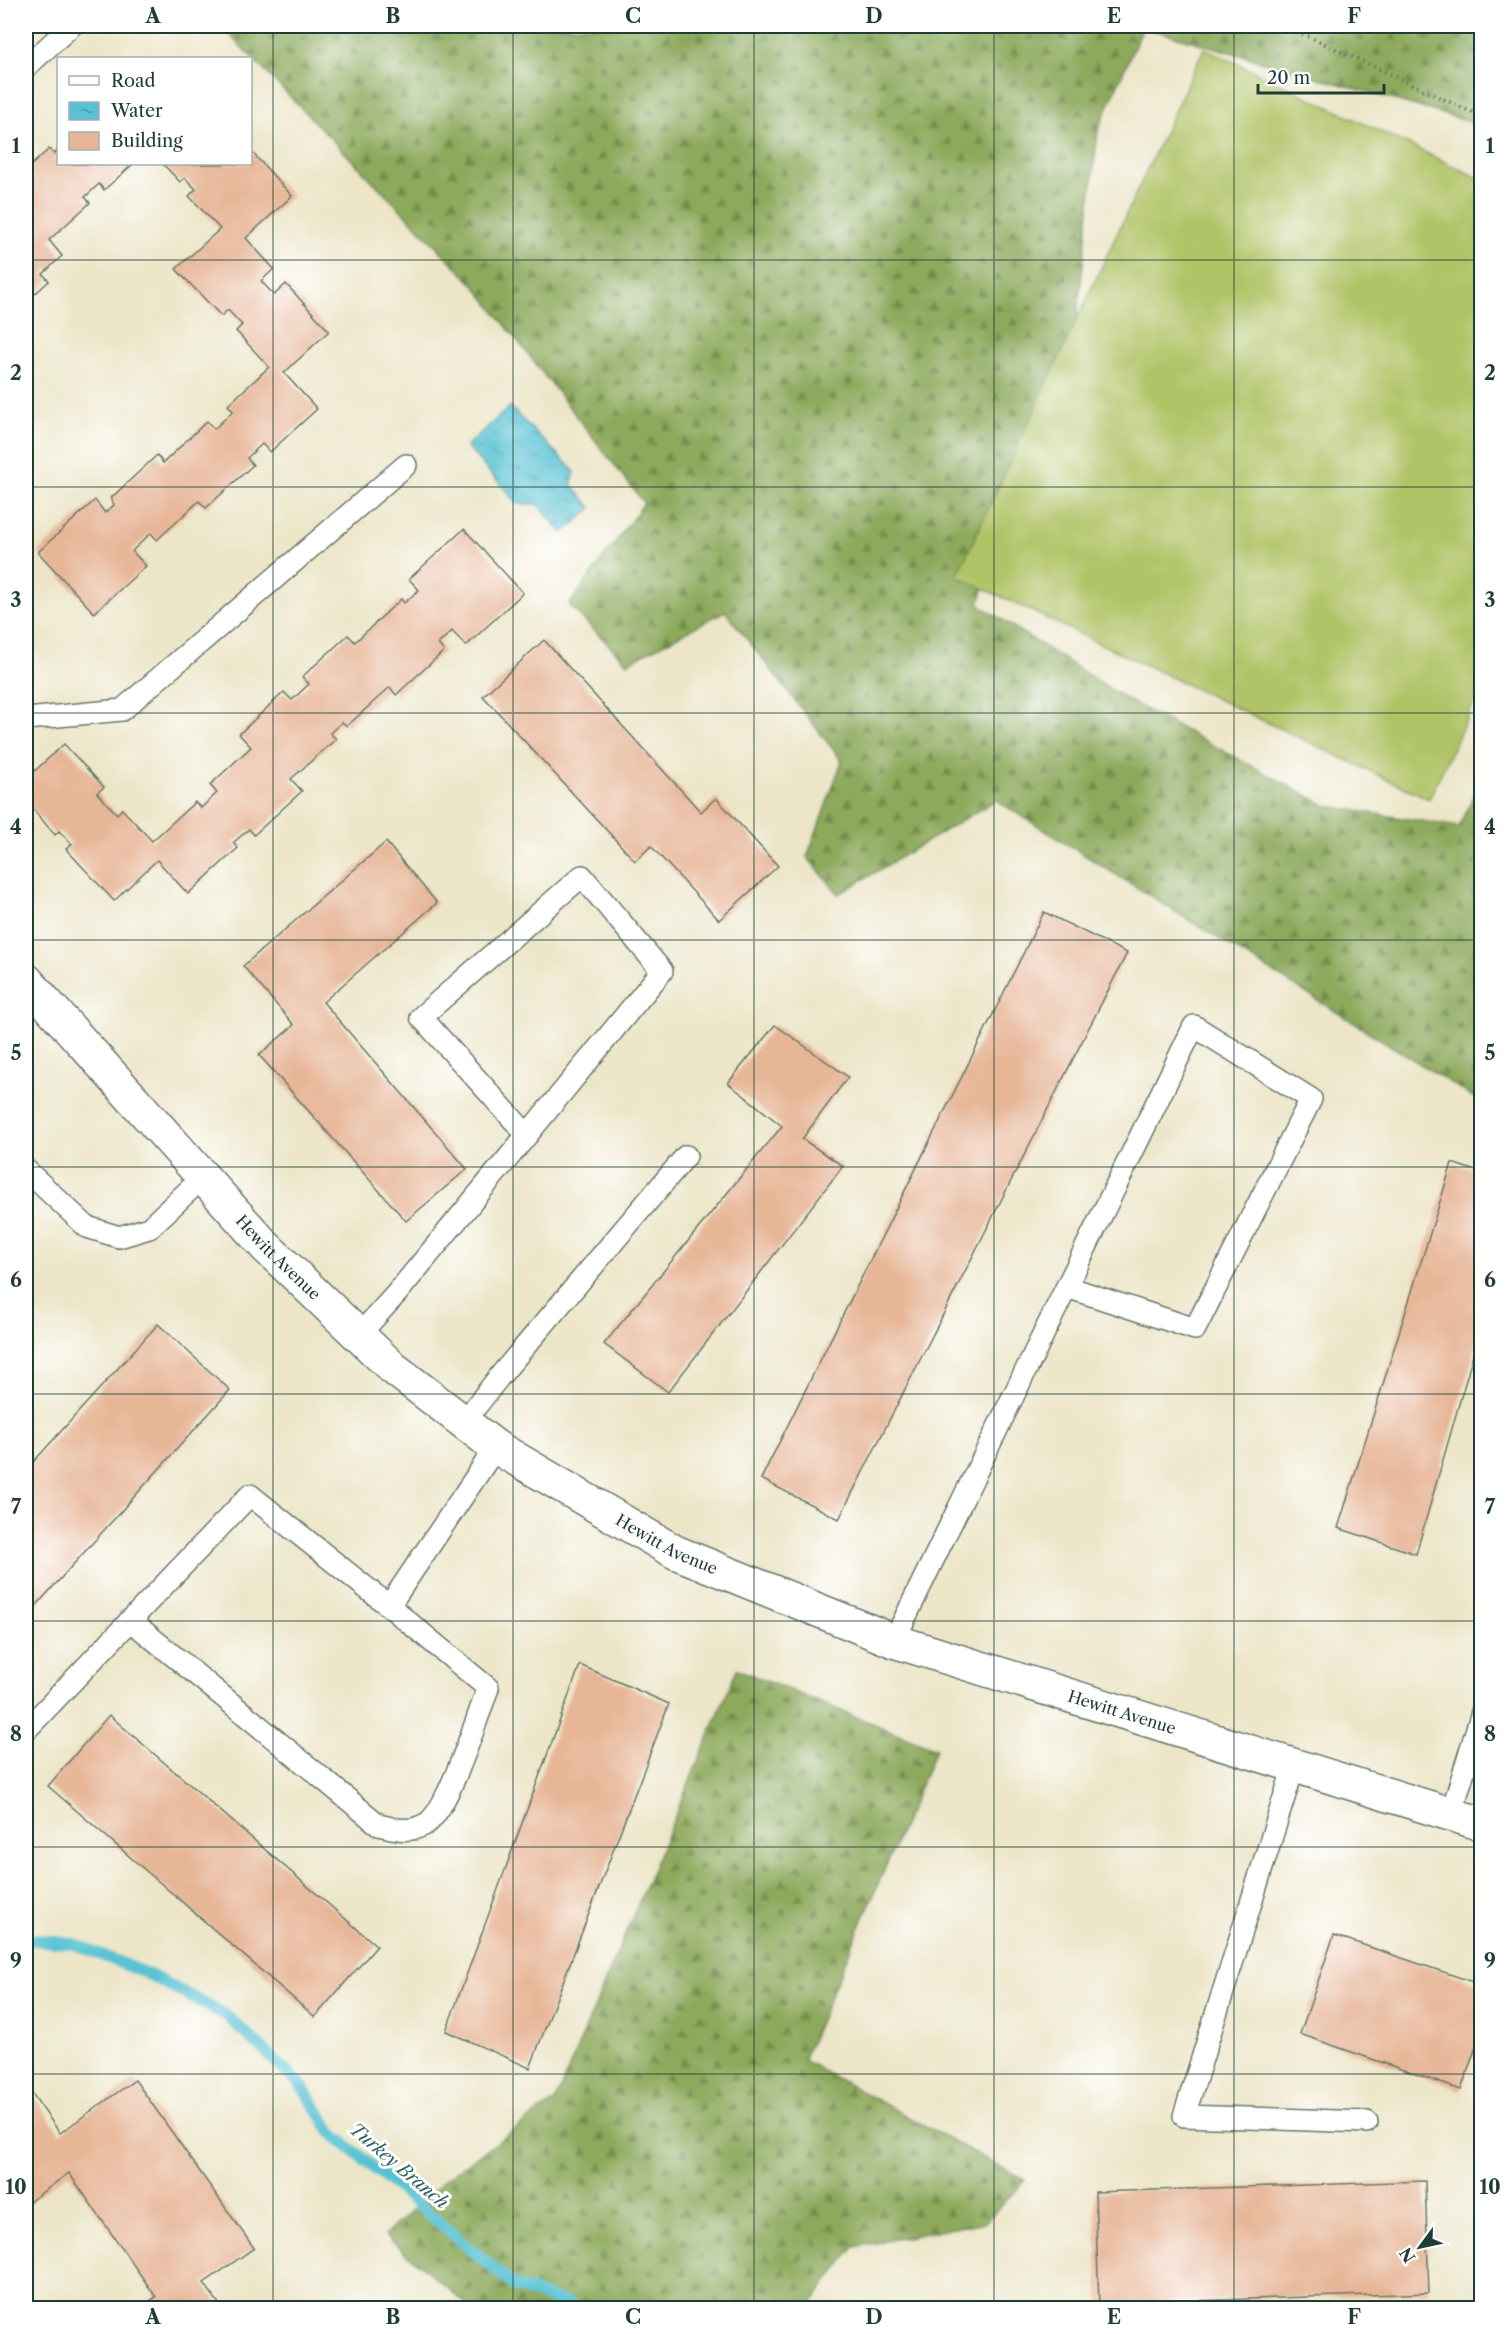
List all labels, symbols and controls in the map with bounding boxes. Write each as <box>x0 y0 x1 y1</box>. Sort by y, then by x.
text: A <box>144 4 161 28</box>
text: B <box>386 4 401 28</box>
text: C <box>625 4 641 28</box>
text: D <box>865 4 883 28</box>
text: E <box>1107 4 1121 28</box>
text: F <box>1347 4 1361 28</box>
legend <box>57 57 252 165</box>
scale bar <box>1258 57 1384 95</box>
text: 20 m <box>1267 67 1311 89</box>
text: Road <box>111 70 156 92</box>
text: Water <box>110 100 163 122</box>
text: Building <box>111 130 183 152</box>
text: 1 <box>12 134 21 158</box>
text: 1 <box>1486 134 1495 158</box>
text: 2 <box>10 361 22 385</box>
text: 2 <box>1484 361 1496 385</box>
text: 3 <box>10 588 22 612</box>
text: 3 <box>1484 588 1496 612</box>
text: 4 <box>10 815 22 839</box>
text: 4 <box>1484 815 1496 839</box>
text: 5 <box>10 1041 22 1065</box>
text: 5 <box>1484 1041 1496 1065</box>
street label: Hewitt Avenue <box>232 1211 325 1304</box>
text: 6 <box>10 1268 22 1292</box>
text: 6 <box>1484 1268 1496 1292</box>
text: 7 <box>11 1495 22 1519</box>
text: 7 <box>1485 1495 1496 1519</box>
street label: Hewitt Avenue <box>612 1510 721 1578</box>
street label: Hewitt Avenue <box>1066 1686 1179 1738</box>
text: 8 <box>10 1722 22 1746</box>
text: 8 <box>1484 1722 1496 1746</box>
text: 9 <box>10 1949 22 1973</box>
text: 9 <box>1484 1949 1496 1973</box>
water label: Turkey Branch <box>345 2118 453 2214</box>
text: 10 <box>5 2175 27 2199</box>
text: 10 <box>1479 2175 1501 2199</box>
north arrow <box>1390 2217 1450 2277</box>
text: N <box>1395 2244 1420 2266</box>
text: A <box>144 2305 161 2329</box>
text: B <box>386 2305 401 2329</box>
text: C <box>625 2305 641 2329</box>
text: D <box>865 2305 883 2329</box>
text: E <box>1107 2305 1121 2329</box>
text: F <box>1347 2305 1361 2329</box>

